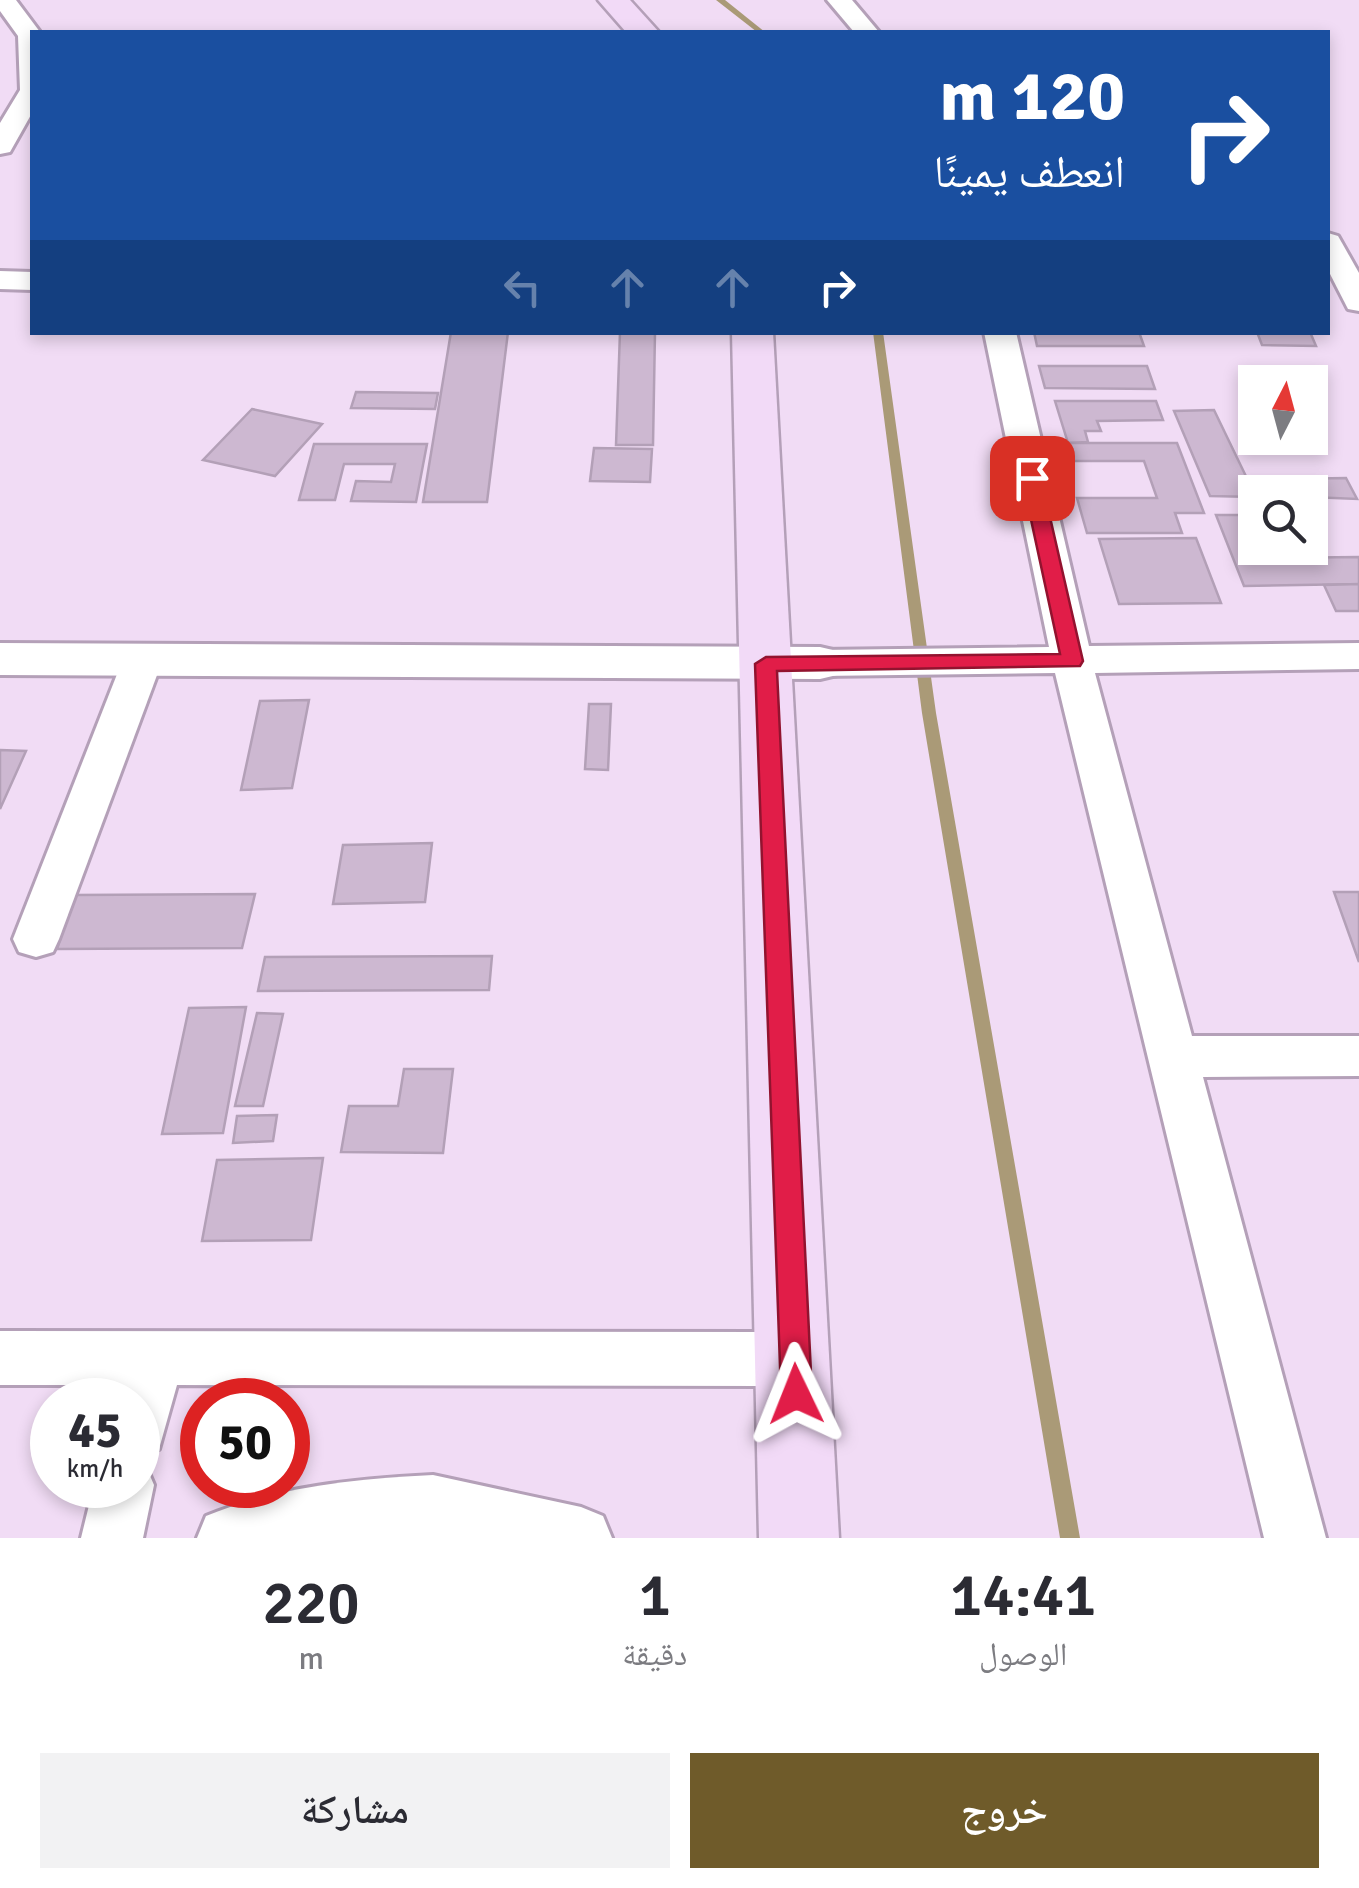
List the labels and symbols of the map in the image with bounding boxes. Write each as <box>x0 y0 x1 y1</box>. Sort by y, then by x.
north arrow <box>1238 365 1328 455</box>
pin <box>990 436 1075 521</box>
position arrow <box>744 1342 848 1446</box>
speed limit sign: 50 <box>180 1378 310 1508</box>

